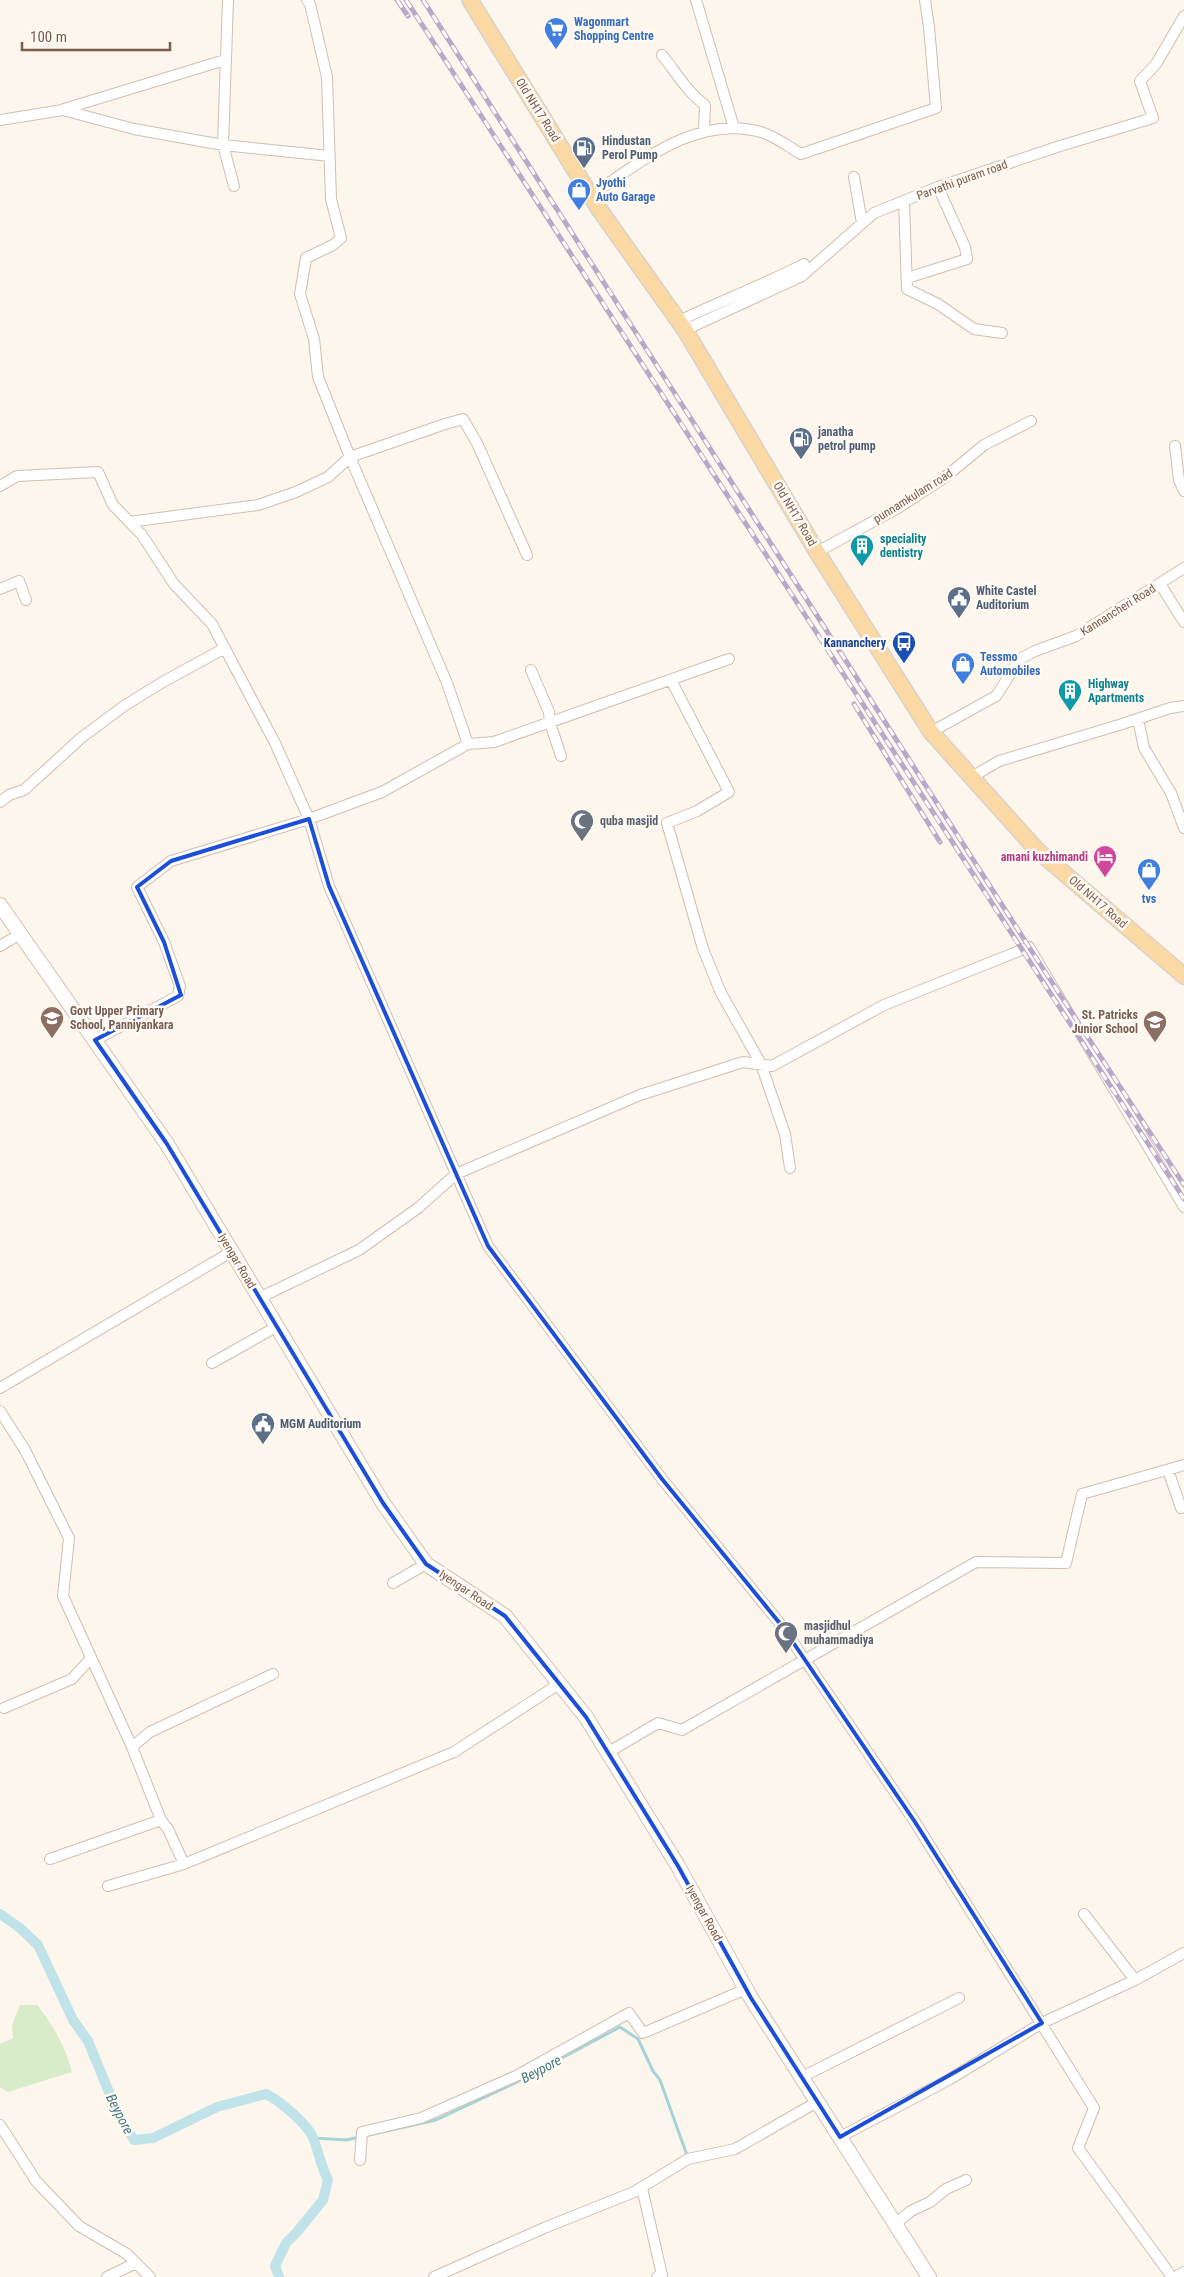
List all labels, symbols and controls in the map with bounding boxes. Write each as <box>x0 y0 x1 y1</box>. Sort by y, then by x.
place label: Wagonmart Shopping Centre <box>574 15 654 43</box>
supermarket icon: Wagonmart Shopping Centre <box>543 16 569 50</box>
scale bar <box>22 20 170 52</box>
text: 100 m <box>30 28 67 46</box>
street label: Old NH17 Road <box>513 76 563 144</box>
place label: Hindustan Perol Pump <box>602 134 658 162</box>
fuel station icon: Hindustan Perol Pump <box>571 135 597 169</box>
street label: Parvathi puram road <box>915 157 1009 203</box>
place label: Jyothi Auto Garage <box>596 176 655 204</box>
shop icon: Jyothi Auto Garage <box>566 177 592 211</box>
place label: janatha petrol pump <box>817 425 876 453</box>
fuel station icon: janatha petrol pump <box>788 426 814 460</box>
street label: punnamkulam road <box>871 466 955 526</box>
street label: Old NH17 Road <box>770 479 820 549</box>
place label: speciality dentistry <box>880 532 927 560</box>
building icon: speciality dentistry <box>849 533 875 567</box>
street label: Kannancheri Road <box>1078 581 1158 639</box>
place label: White Castel Auditorium <box>976 584 1037 612</box>
public building icon: White Castel Auditorium <box>946 585 972 619</box>
bus stop icon: Kannanchery <box>891 630 917 664</box>
place label: Kannanchery <box>824 636 887 650</box>
place label: Tessmo Automobiles <box>980 650 1041 678</box>
shop icon: Tessmo Automobiles <box>950 651 976 685</box>
place label: Highway Apartments <box>1088 677 1145 705</box>
building icon: Highway Apartments <box>1057 678 1083 712</box>
mosque icon: quba masjid <box>569 808 595 842</box>
place label: quba masjid <box>600 814 658 828</box>
hotel icon: amani kuzhimandi <box>1092 844 1118 878</box>
place label: amani kuzhimandi <box>1001 850 1088 864</box>
shop icon: tvs <box>1136 857 1162 891</box>
street label: Old NH17 Road <box>1066 873 1130 931</box>
place label: tvs <box>1142 892 1157 906</box>
place label: Govt Upper Primary School, Panniyankara <box>70 1004 174 1032</box>
school or university icon: Govt Upper Primary School, Panniyankara <box>39 1005 65 1039</box>
place label: St. Patricks Junior School <box>1072 1008 1139 1036</box>
school or university icon: St. Patricks Junior School <box>1142 1009 1168 1043</box>
street label: Iyengar Road <box>215 1231 259 1291</box>
public building icon: MGM Auditorium <box>250 1411 276 1445</box>
place label: MGM Auditorium <box>280 1417 361 1431</box>
street label: Iyengar Road <box>437 1567 495 1613</box>
place label: masjidhul muhammadiya <box>804 1619 874 1647</box>
mosque icon: masjidhul muhammadiya <box>773 1620 799 1654</box>
street label: Iyengar Road <box>683 1883 725 1943</box>
water label: Beypore <box>518 2052 564 2086</box>
water label: Beypore <box>103 2091 137 2137</box>

